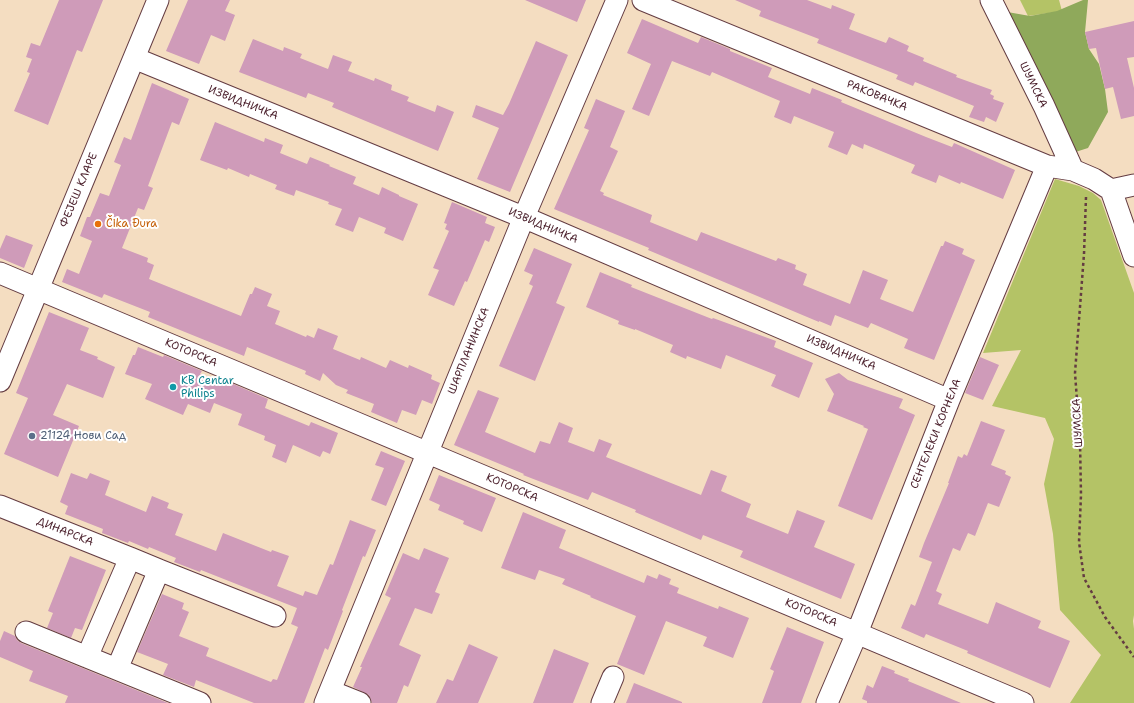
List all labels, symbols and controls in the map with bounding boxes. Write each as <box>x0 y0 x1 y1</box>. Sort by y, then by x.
street label: ШУМСКА <box>1016 60 1050 110</box>
street label: РАКОВАЧКА <box>845 78 909 114</box>
street label: ИЗВИДНИЧКА <box>206 83 280 123</box>
street label: ФЕЈЕШ КЛАРЕ <box>57 151 101 229</box>
street label: ИЗВИДНИЧКА <box>506 205 580 247</box>
place label: Čika Đura <box>106 217 157 231</box>
marker: Čika Đura <box>93 219 103 229</box>
street label: ШАРПЛАНИНСКА <box>446 306 492 396</box>
street label: ИЗВИДНИЧКА <box>804 332 878 374</box>
street label: КОТОРСКА <box>163 336 219 370</box>
place label: KB Centar Philips <box>181 374 234 400</box>
street label: СЕНТЕЛЕКИ КОРНЕЛА <box>908 377 964 491</box>
marker: KB Centar Philips <box>168 382 178 392</box>
street label: ШУМСКА <box>1070 398 1086 448</box>
place label: 21124 Нови Сад <box>40 429 126 443</box>
marker: 21124 Нови Сад <box>27 431 37 441</box>
street label: КОТОРСКА <box>484 471 540 505</box>
street label: ДИНАРСКА <box>35 515 95 549</box>
street label: КОТОРСКА <box>783 596 839 630</box>

